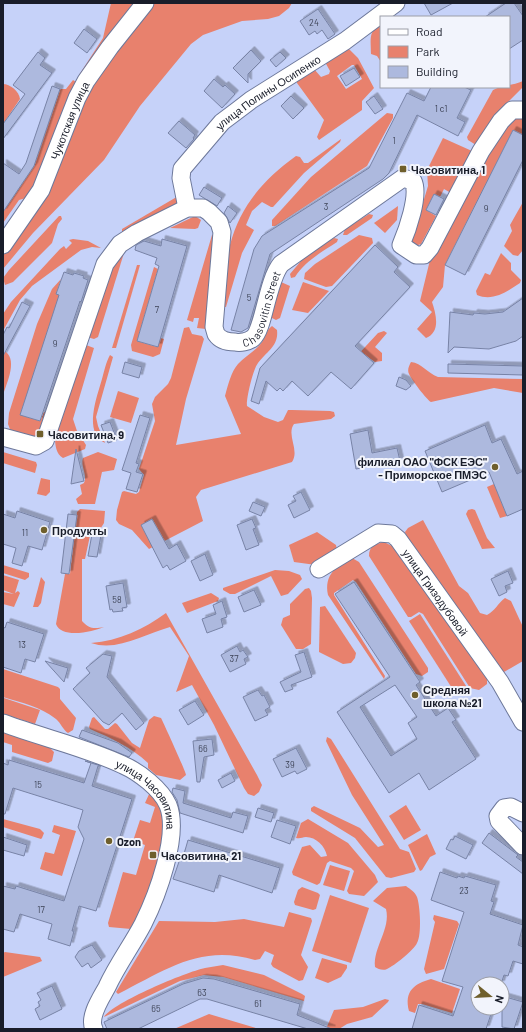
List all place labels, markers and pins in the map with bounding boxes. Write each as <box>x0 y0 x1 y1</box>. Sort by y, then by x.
place label: Часовитина, 1 <box>411 163 485 176</box>
marker: Часовитина, 1 <box>398 164 408 174</box>
place label: Часовитина, 9 <box>48 428 124 441</box>
marker: Часовитина, 9 <box>35 429 45 439</box>
place label: филиал ОАО "ФСК ЕЭС" - Приморское ПМЭС <box>357 455 487 481</box>
marker: филиал ОАО "ФСК ЕЭС" - Приморское ПМЭС <box>490 462 500 472</box>
place label: Продукты <box>52 524 107 537</box>
marker: Продукты <box>39 525 49 535</box>
place label: Средняя школа №21 <box>423 683 482 709</box>
marker: Средняя школа №21 <box>410 690 420 700</box>
place label: Ozon <box>117 835 141 848</box>
marker: Ozon <box>104 836 114 846</box>
place label: Часовитина, 21 <box>161 849 241 862</box>
marker: Часовитина, 21 <box>148 850 158 860</box>

